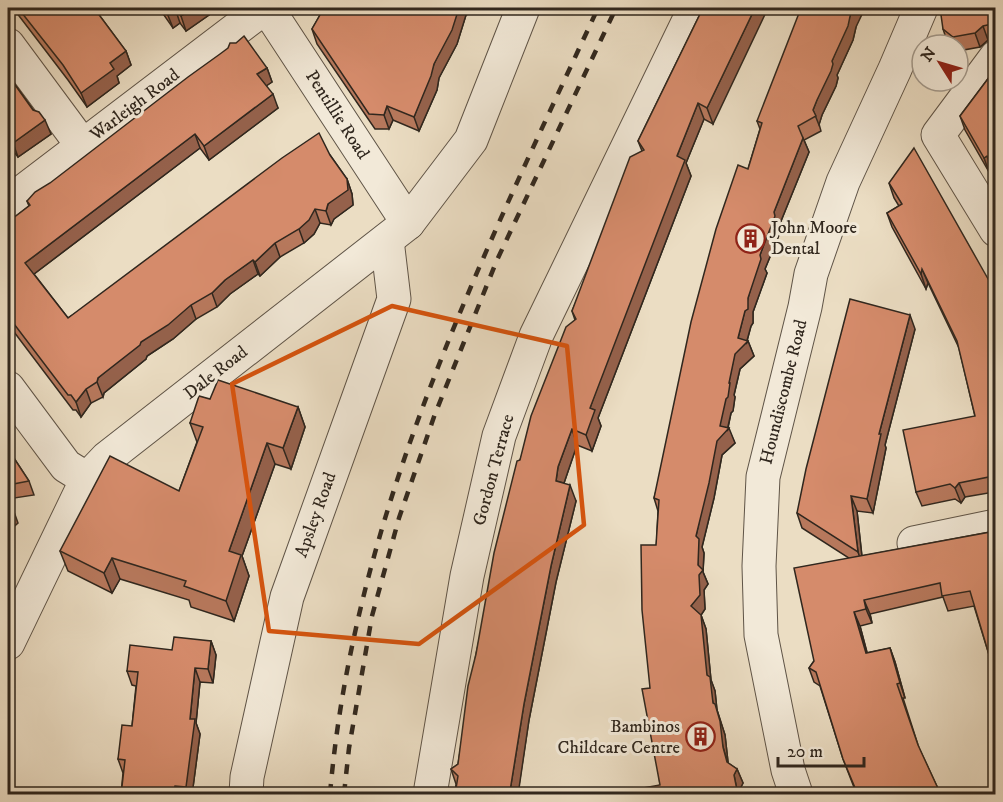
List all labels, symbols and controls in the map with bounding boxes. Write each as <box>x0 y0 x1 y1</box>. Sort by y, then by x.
north arrow <box>910 33 970 93</box>
text: N <box>917 43 941 66</box>
street label: Warleigh Road <box>85 64 184 146</box>
street label: Pentillie Road <box>300 66 374 164</box>
place label: John Moore Dental <box>769 217 857 260</box>
building icon: John Moore Dental <box>734 222 766 254</box>
street label: Houndiscombe Road <box>755 317 813 467</box>
street label: Dale Road <box>180 341 252 405</box>
street label: Gordon Terrace <box>469 412 519 528</box>
street label: Apsley Road <box>290 469 342 561</box>
place label: Bambinos Childcare Centre <box>558 716 680 759</box>
building icon: Bambinos Childcare Centre <box>685 721 717 753</box>
scale bar <box>778 730 864 768</box>
text: 20 m <box>787 741 823 763</box>

